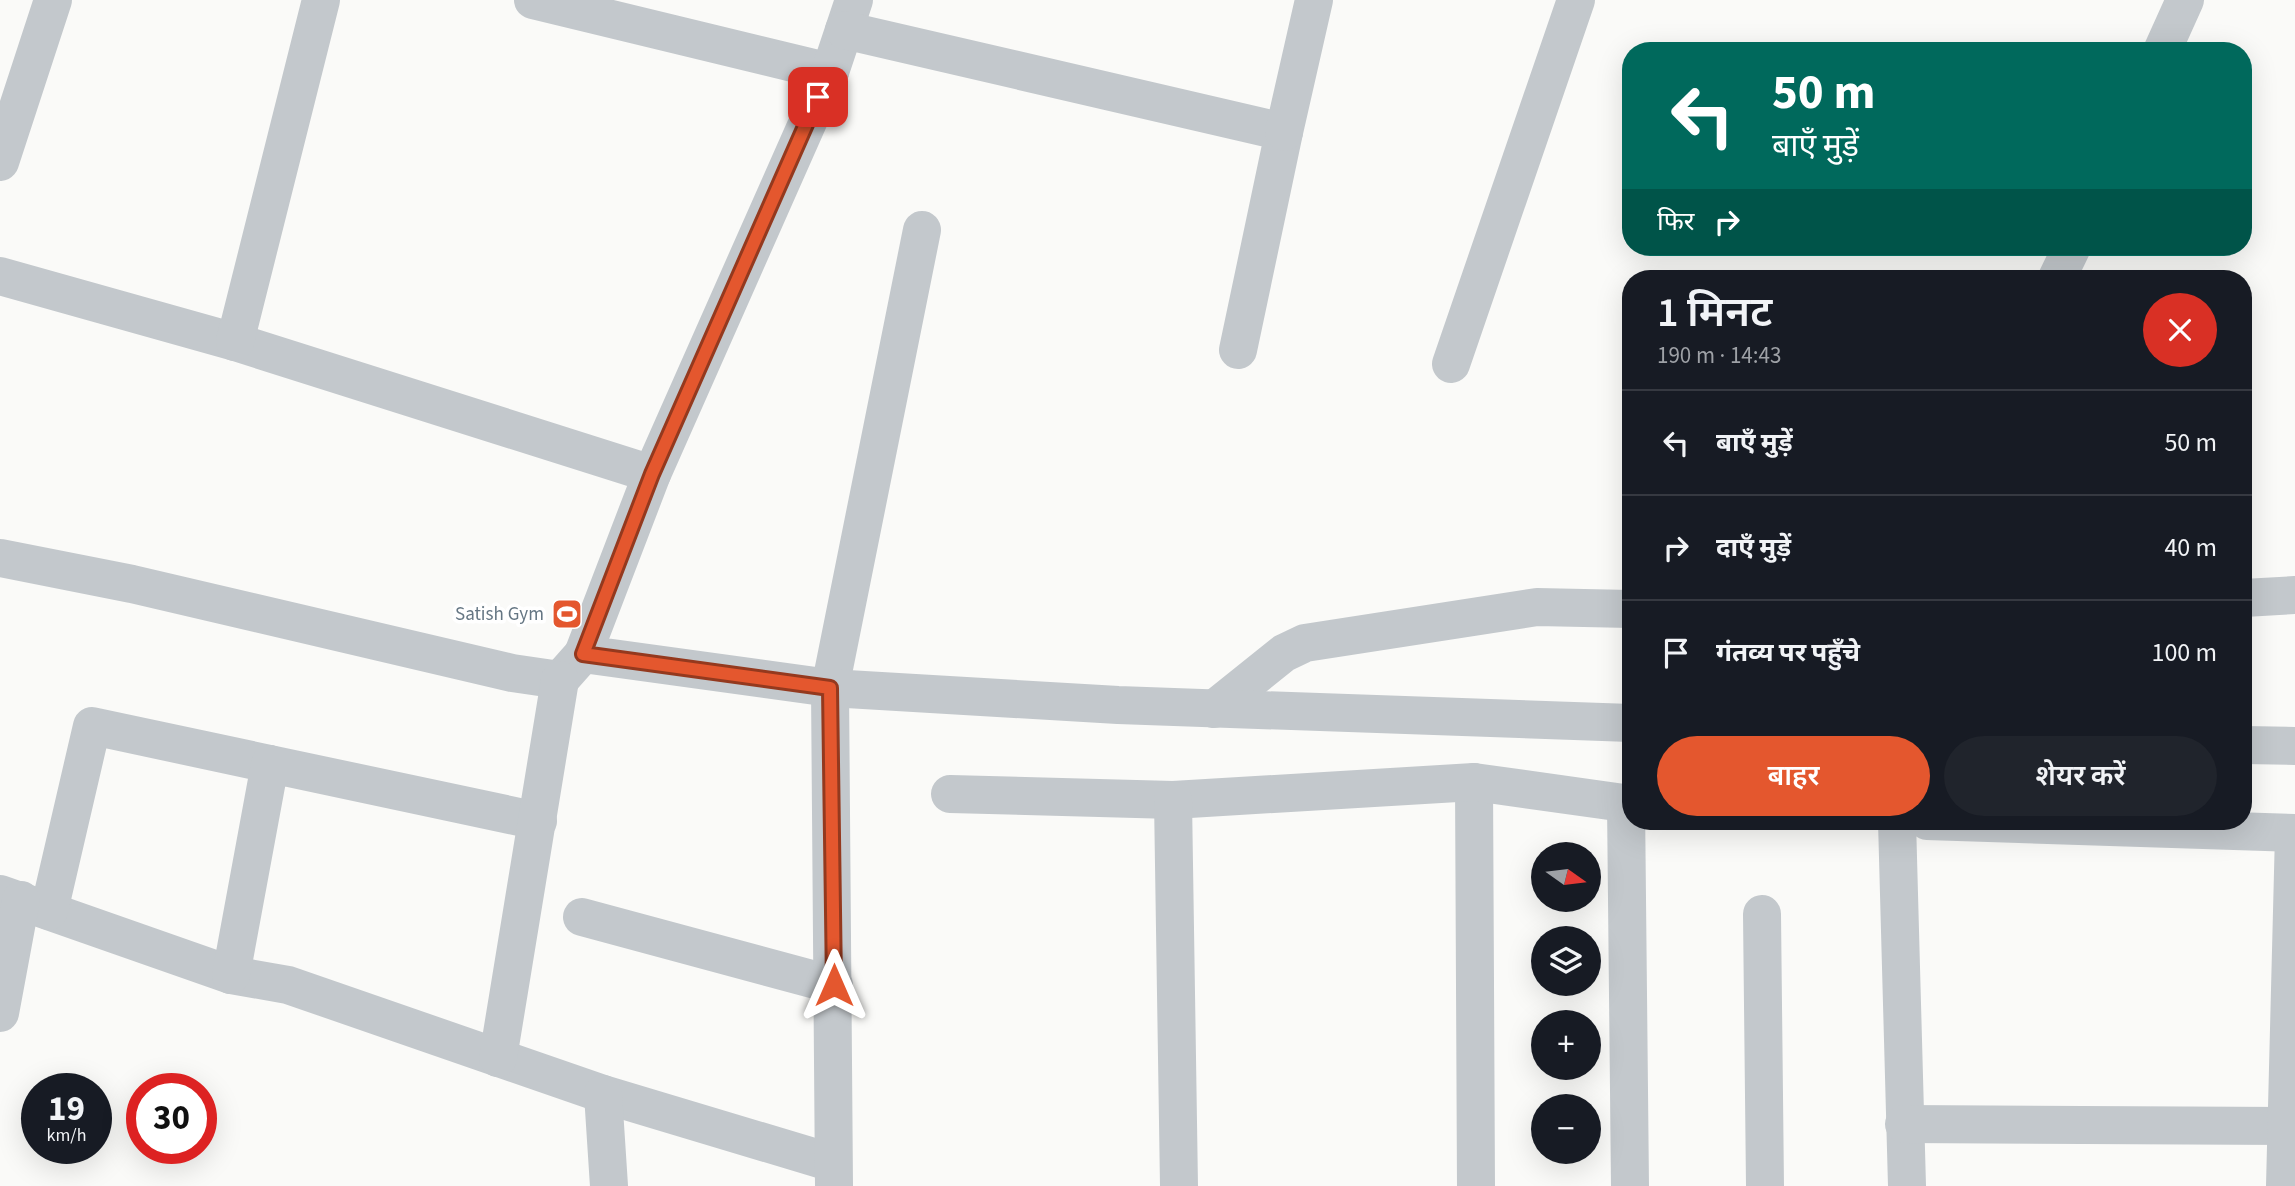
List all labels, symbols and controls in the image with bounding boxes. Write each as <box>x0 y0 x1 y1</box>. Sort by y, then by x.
text: 50 m <box>1772 58 1876 128</box>
pin <box>788 67 848 127</box>
icon: left <box>1657 70 1748 161</box>
icon: arrive <box>799 78 837 116</box>
text: बाएँ मुड़ें <box>1772 123 1859 169</box>
text: फिर <box>1657 203 1694 240</box>
icon: right <box>1708 203 1746 241</box>
text: 1 मिनट <box>1657 283 1772 343</box>
button: close <box>2143 293 2217 367</box>
text: 190 m · 14:43 <box>1657 339 1781 372</box>
icon: left <box>1657 424 1695 462</box>
text: बाएँ मुड़ें <box>1716 424 1793 461</box>
text: 50 m <box>2164 424 2217 461</box>
icon: right <box>1657 529 1695 567</box>
text: दाएँ मुड़ें <box>1716 529 1791 566</box>
text: 40 m <box>2164 529 2217 566</box>
sports icon: Satish Gym <box>550 597 584 631</box>
place label: Satish Gym <box>455 601 544 628</box>
icon: arrive <box>1657 634 1695 672</box>
text: गंतव्य पर पहुँचे <box>1716 634 1860 671</box>
text: 100 m <box>2151 634 2217 671</box>
button: बाहर <box>1657 736 1930 816</box>
button: शेयर करें <box>1944 736 2217 816</box>
north arrow <box>1531 842 1601 912</box>
map controls <box>1531 842 1601 1164</box>
button: layers <box>1531 926 1601 996</box>
position arrow <box>797 948 871 1022</box>
button: + <box>1531 1010 1601 1080</box>
speed limit sign: 30 <box>126 1073 217 1164</box>
text: 19 <box>48 1084 85 1134</box>
button: − <box>1531 1094 1601 1164</box>
text: km/h <box>47 1123 86 1148</box>

